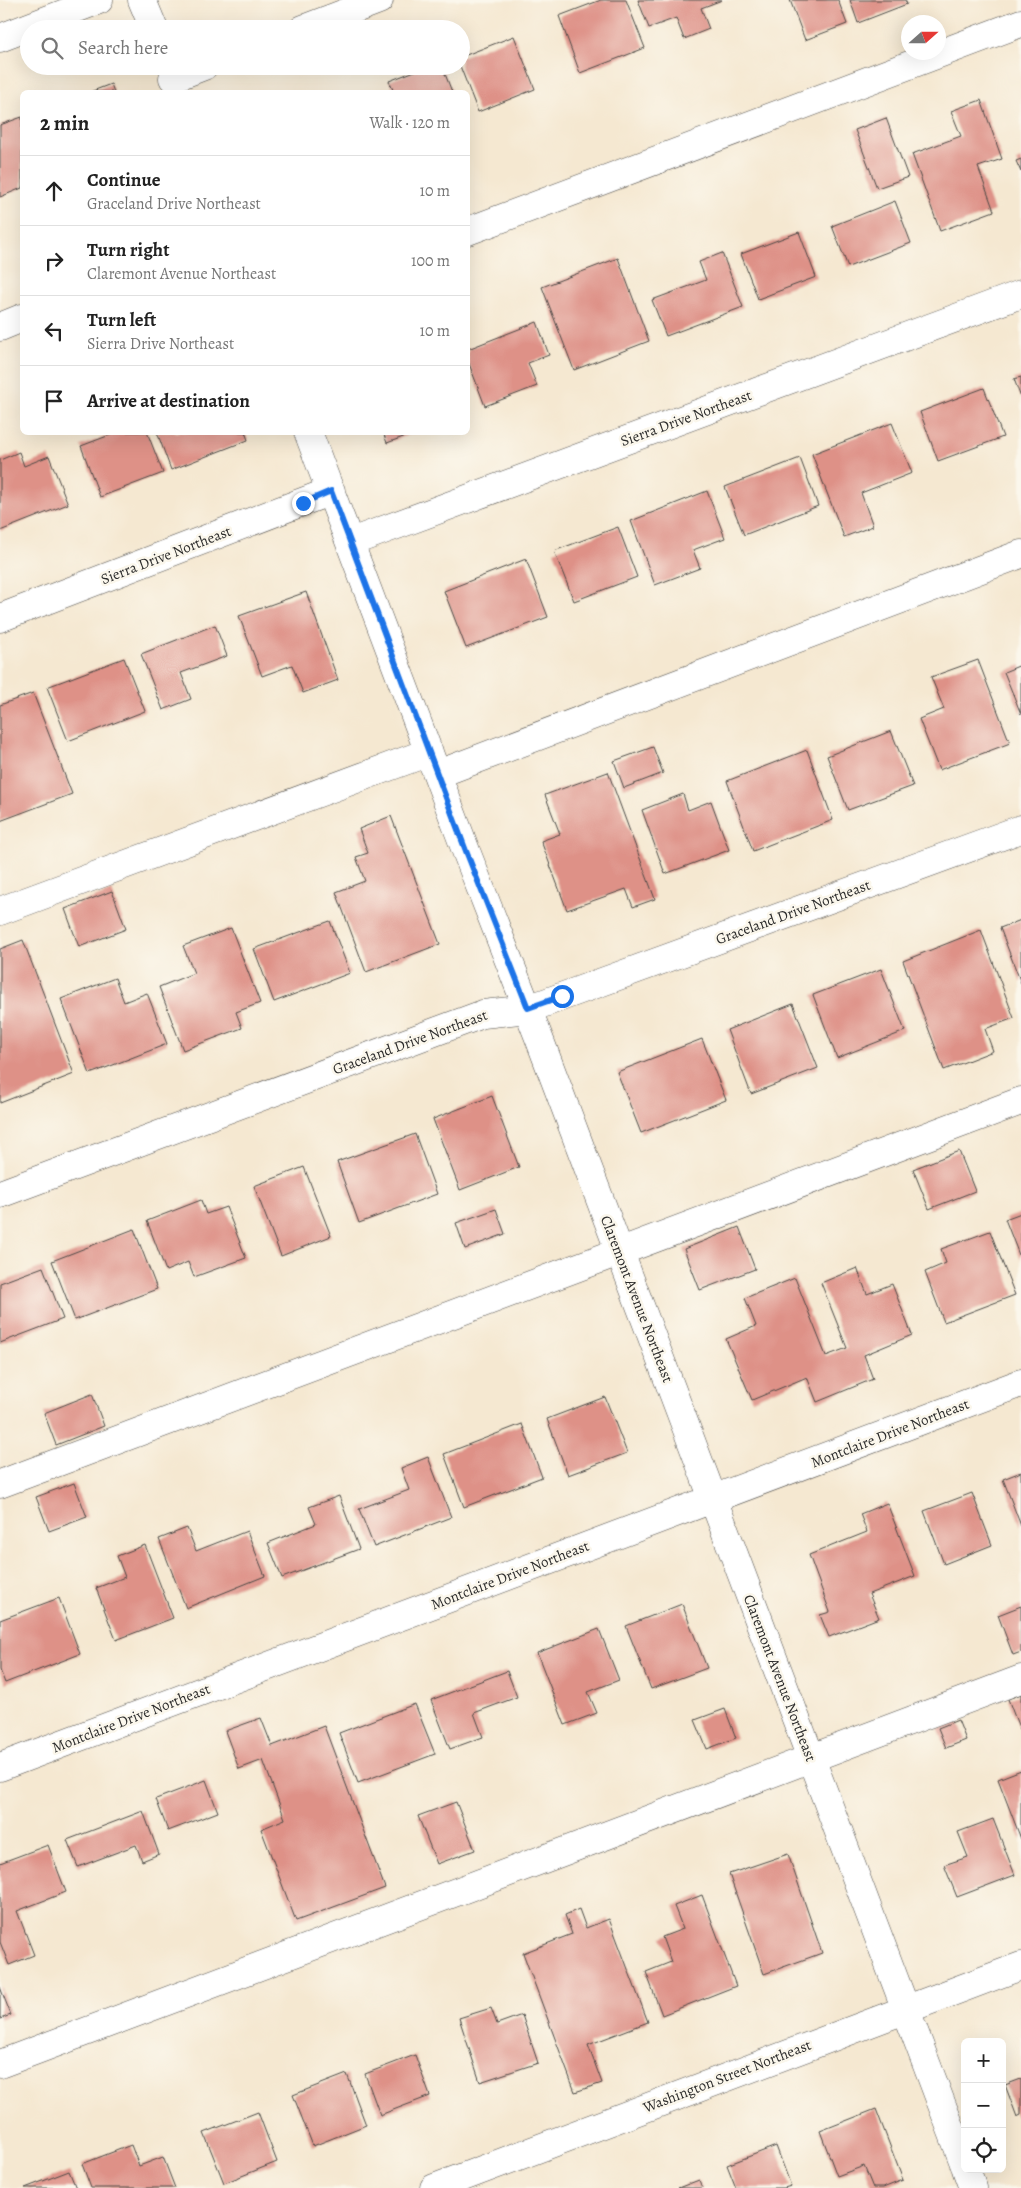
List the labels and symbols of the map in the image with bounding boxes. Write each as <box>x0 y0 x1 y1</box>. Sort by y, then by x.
north arrow <box>901 15 946 60</box>
street label: Sierra Drive Northeast <box>618 385 754 451</box>
route end <box>292 492 315 515</box>
street label: Sierra Drive Northeast <box>98 521 234 589</box>
street label: Graceland Drive Northeast <box>713 875 873 949</box>
route start <box>551 985 574 1008</box>
street label: Graceland Drive Northeast <box>330 1005 490 1079</box>
street label: Claremont Avenue Northeast <box>596 1213 678 1385</box>
street label: Montclaire Drive Northeast <box>808 1394 972 1472</box>
street label: Montclaire Drive Northeast <box>428 1536 592 1614</box>
street label: Claremont Avenue Northeast <box>739 1592 821 1764</box>
street label: Montclaire Drive Northeast <box>49 1679 213 1757</box>
street label: Washington Street Northeast <box>639 2035 814 2118</box>

